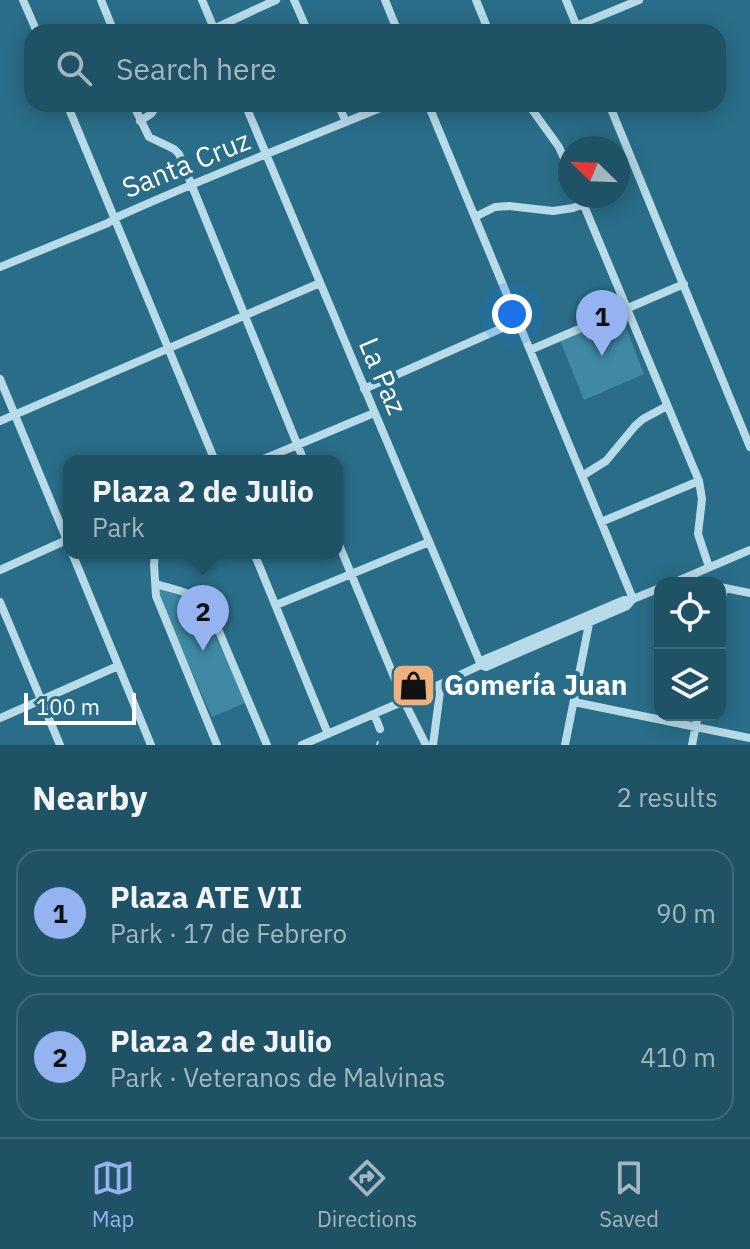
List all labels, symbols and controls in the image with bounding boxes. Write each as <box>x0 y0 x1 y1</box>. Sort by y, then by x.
search box <box>24 24 726 112</box>
icon: search <box>52 46 96 90</box>
text: Search here <box>116 49 277 88</box>
street label: Santa Cruz <box>116 121 255 206</box>
north arrow <box>558 136 630 208</box>
pin: 1 <box>576 290 628 356</box>
your location <box>492 294 532 334</box>
street label: La Paz <box>351 332 416 420</box>
popup <box>63 455 343 559</box>
text: Plaza 2 de Julio <box>92 471 314 510</box>
text: Park <box>92 510 145 544</box>
map controls <box>654 577 726 721</box>
button: locate <box>654 577 726 649</box>
pin: 2 <box>177 585 229 651</box>
button: layers <box>654 649 726 721</box>
shop icon: Gomería Juan <box>389 661 437 709</box>
place label: Gomería Juan <box>444 666 628 703</box>
scale bar <box>24 689 136 725</box>
text: 100 m <box>36 692 100 721</box>
text: Nearby <box>32 775 147 819</box>
text: 2 results <box>616 780 718 814</box>
text: Plaza ATE VII <box>110 877 302 916</box>
text: 1 <box>52 896 68 930</box>
text: 90 m <box>656 896 716 930</box>
text: Park · 17 de Febrero <box>110 916 347 950</box>
text: Plaza 2 de Julio <box>110 1021 332 1060</box>
text: 2 <box>52 1040 68 1074</box>
text: 410 m <box>640 1040 716 1074</box>
text: Park · Veteranos de Malvinas <box>110 1060 445 1094</box>
tab: Map <box>91 1156 135 1233</box>
tab: Directions <box>317 1156 417 1233</box>
tab: Saved <box>599 1156 659 1233</box>

